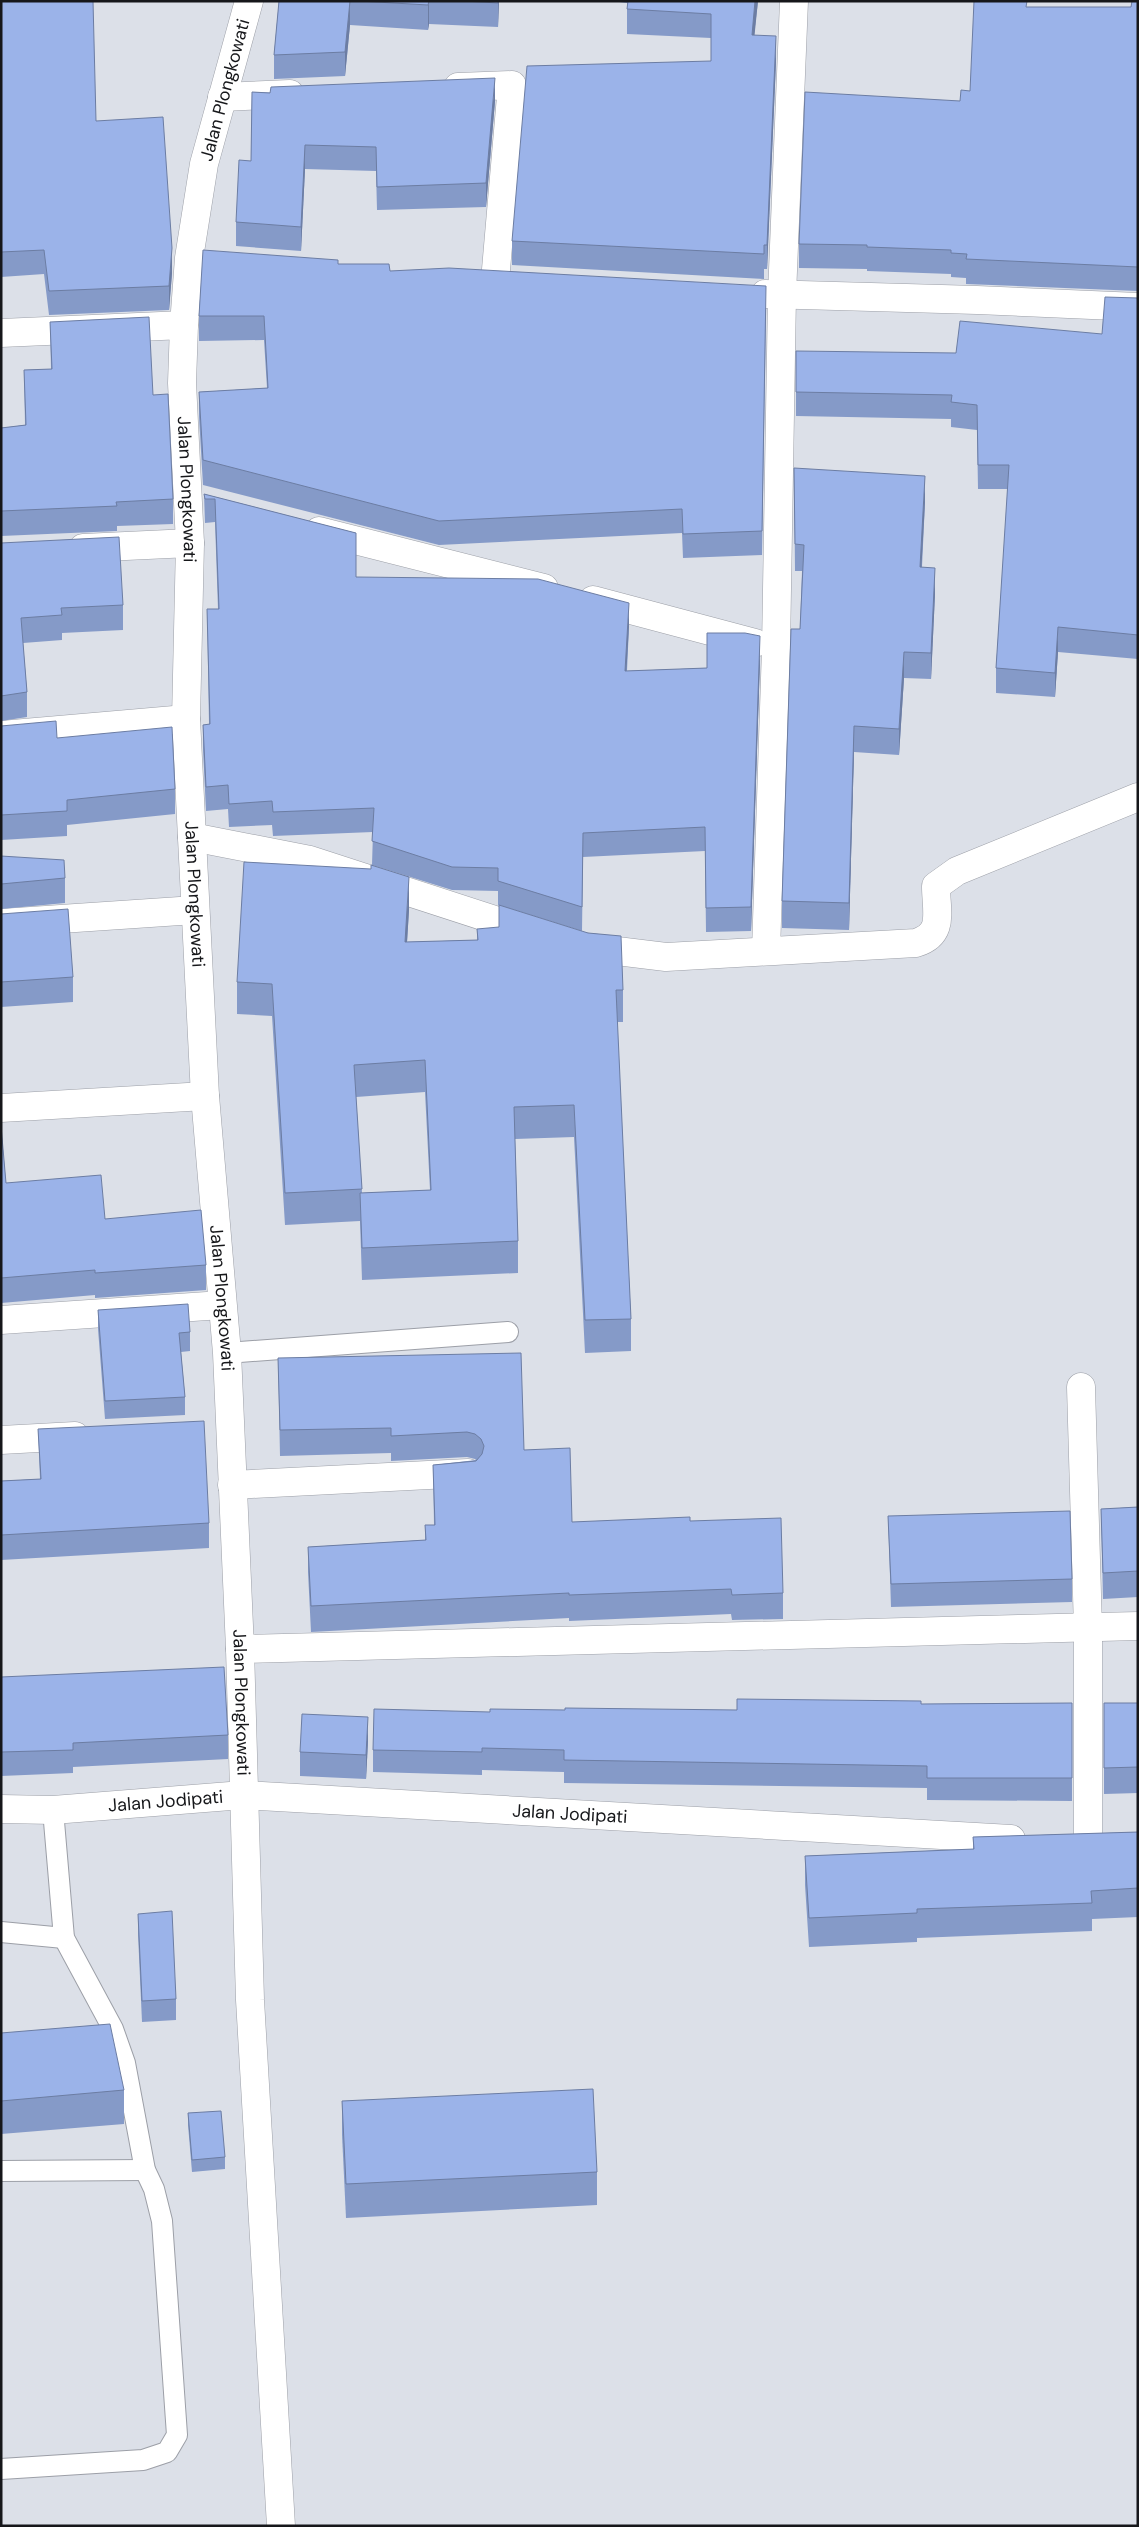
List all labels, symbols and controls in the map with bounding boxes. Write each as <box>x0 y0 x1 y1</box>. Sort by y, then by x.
street label: Jalan Plongkowati <box>194 16 256 164</box>
street label: Jalan Plongkowati <box>172 416 202 563</box>
street label: Jalan Plongkowati <box>179 820 210 968</box>
street label: Jalan Plongkowati <box>204 1224 240 1372</box>
street label: Jalan Plongkowati <box>227 1629 256 1776</box>
street label: Jalan Jodipati <box>107 1785 224 1818</box>
street label: Jalan Jodipati <box>512 1798 628 1829</box>

